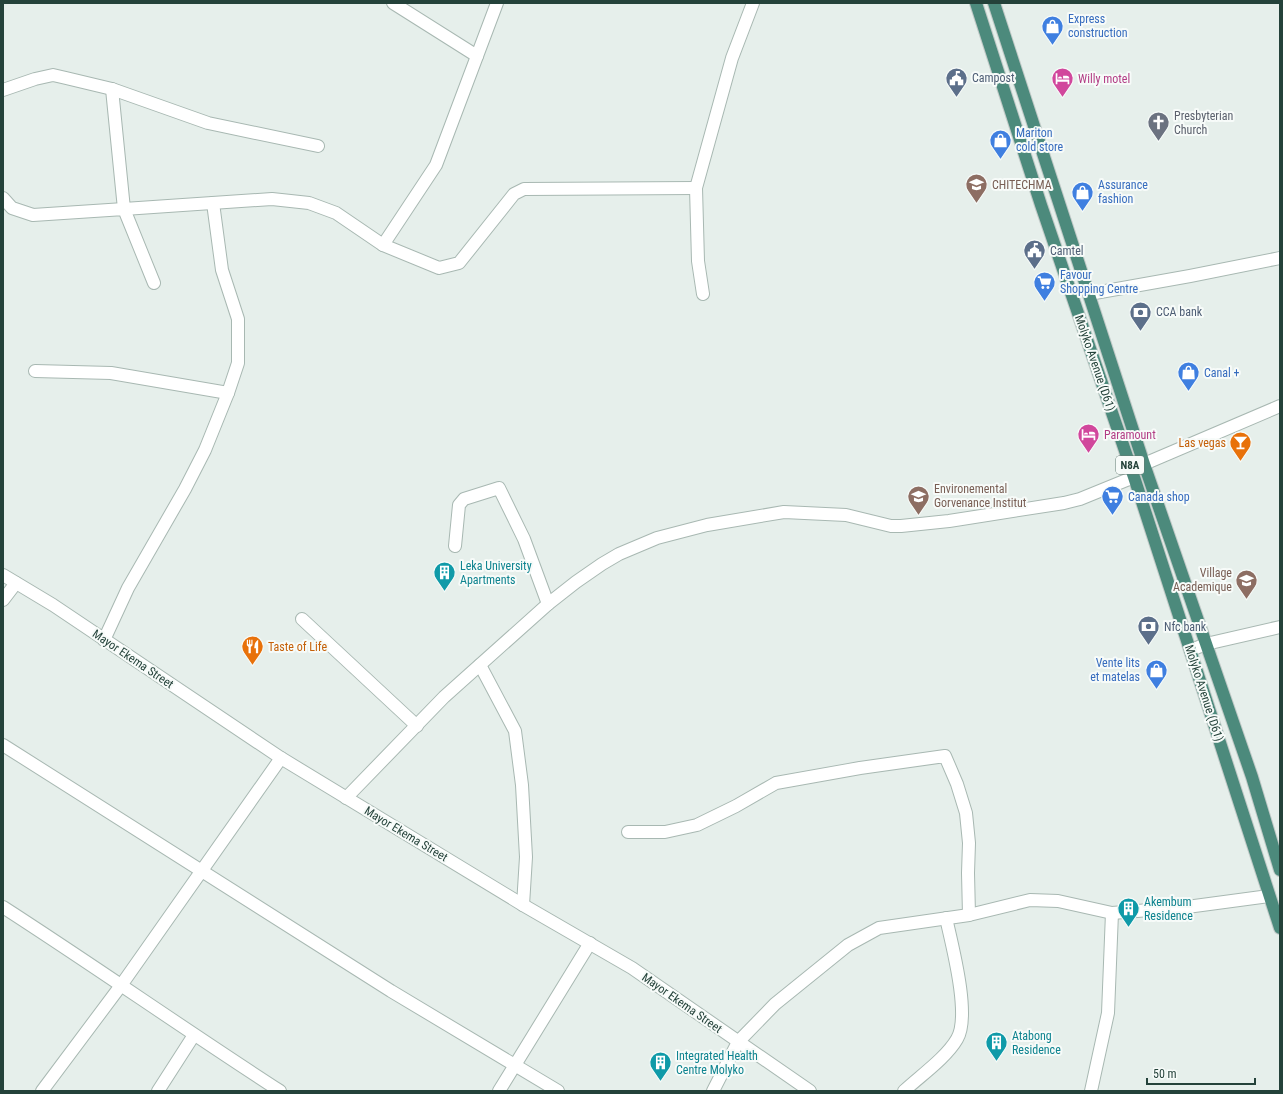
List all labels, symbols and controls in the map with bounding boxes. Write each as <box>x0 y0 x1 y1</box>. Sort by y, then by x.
place label: Express construction <box>1068 12 1128 40</box>
shop icon: Express construction <box>1039 13 1065 46</box>
public building icon: Campost <box>944 65 970 98</box>
hotel icon: Willy motel <box>1050 66 1076 99</box>
place label: Campost <box>972 71 1015 85</box>
place label: Willy motel <box>1078 72 1130 86</box>
place label: Presbyterian Church <box>1174 109 1233 137</box>
church icon: Presbyterian Church <box>1146 110 1172 143</box>
place label: Mariton cold store <box>1016 126 1064 154</box>
shop icon: Mariton cold store <box>988 127 1014 160</box>
school or university icon: CHITECHMA <box>964 172 990 205</box>
place label: CHITECHMA <box>992 178 1052 192</box>
place label: Assurance fashion <box>1098 178 1148 206</box>
shop icon: Assurance fashion <box>1070 179 1096 212</box>
public building icon: Camtel <box>1021 238 1047 271</box>
place label: Camtel <box>1050 244 1084 258</box>
place label: Favour Shopping Centre <box>1060 268 1138 296</box>
supermarket icon: Favour Shopping Centre <box>1032 269 1058 302</box>
bank icon: CCA bank <box>1127 299 1153 332</box>
place label: CCA bank <box>1156 305 1203 319</box>
street label: Molyko Avenue (D61) <box>1072 313 1118 413</box>
shop icon: Canal + <box>1175 360 1201 393</box>
place label: Canal + <box>1204 366 1240 380</box>
hotel icon: Paramount <box>1075 422 1101 455</box>
place label: Paramount <box>1104 428 1156 442</box>
bar icon: Las vegas <box>1228 430 1254 463</box>
place label: Las vegas <box>1178 436 1226 450</box>
road number: N8A <box>1116 456 1144 474</box>
place label: Environemental Gorvenance Institut <box>934 482 1027 510</box>
school or university icon: Environemental Gorvenance Institut <box>905 483 931 516</box>
supermarket icon: Canada shop <box>1100 484 1126 517</box>
place label: Canada shop <box>1128 490 1190 504</box>
place label: Leka University Apartments <box>460 559 532 587</box>
building icon: Leka University Apartments <box>432 560 458 593</box>
place label: Village Academique <box>1173 566 1232 594</box>
school or university icon: Village Academique <box>1234 567 1260 600</box>
bank icon: Nfc bank <box>1135 614 1161 647</box>
place label: Nfc bank <box>1164 620 1207 634</box>
street label: Mayor Ekema Street <box>90 627 177 692</box>
restaurant icon: Taste of Life <box>240 634 266 667</box>
place label: Taste of Life <box>268 640 327 654</box>
street label: Molyko Avenue (D61) <box>1182 643 1226 743</box>
place label: Vente lits et matelas <box>1090 656 1140 684</box>
shop icon: Vente lits et matelas <box>1143 657 1169 690</box>
street label: Mayor Ekema Street <box>362 804 451 865</box>
place label: Akembum Residence <box>1144 895 1193 923</box>
building icon: Akembum Residence <box>1116 896 1142 929</box>
street label: Mayor Ekema Street <box>639 970 725 1036</box>
place label: Atabong Residence <box>1012 1029 1061 1057</box>
building icon: Atabong Residence <box>984 1030 1010 1063</box>
place label: Integrated Health Centre Molyko <box>676 1049 758 1077</box>
building icon: Integrated Health Centre Molyko <box>648 1050 674 1083</box>
scale bar <box>1147 1060 1255 1086</box>
text: 50 m <box>1153 1067 1177 1081</box>

